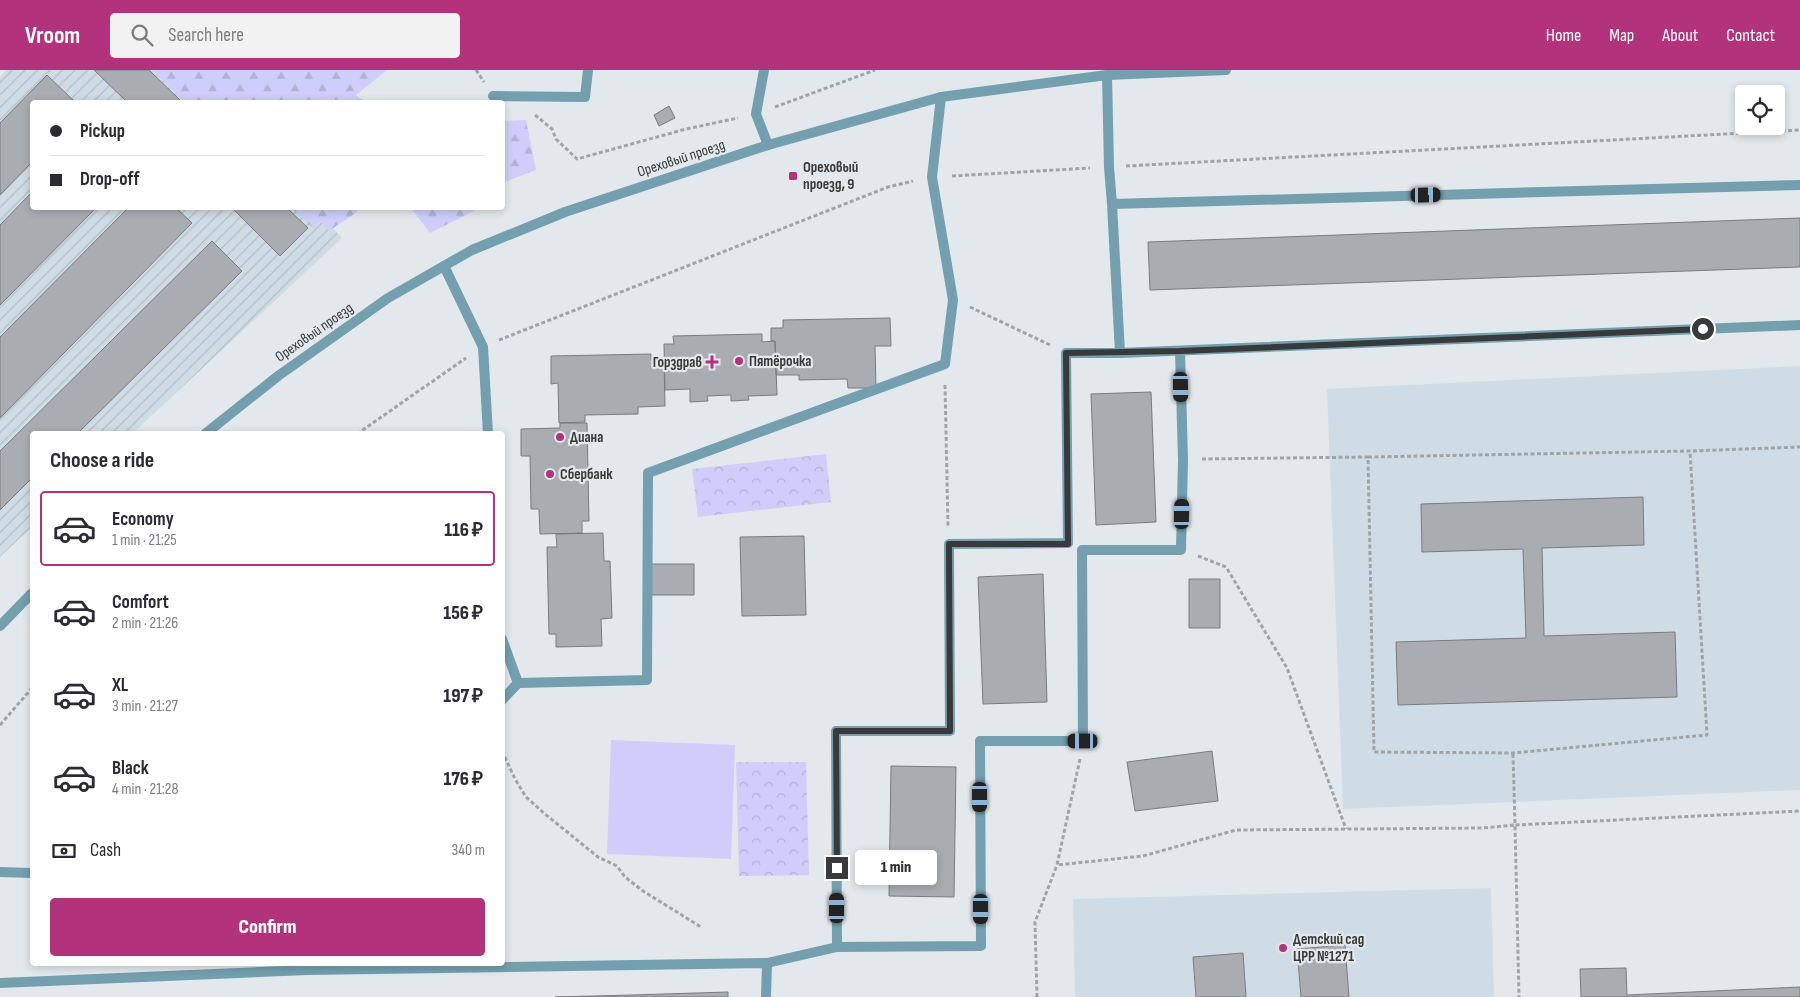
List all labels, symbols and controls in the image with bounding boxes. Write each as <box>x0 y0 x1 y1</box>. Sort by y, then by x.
search box <box>110 13 460 58</box>
text: Vroom <box>25 21 80 50</box>
icon: search <box>128 21 156 49</box>
text: Search here <box>168 24 244 47</box>
text: Home <box>1546 25 1581 46</box>
text: Map <box>1609 25 1634 46</box>
text: About <box>1662 25 1698 46</box>
text: Contact <box>1726 25 1775 46</box>
map controls <box>1735 85 1785 135</box>
button: locate <box>1735 85 1785 135</box>
text: Pickup <box>80 120 125 143</box>
street label: Ореховый проезд <box>635 135 727 182</box>
place label: Ореховый проезд, 9 <box>803 158 858 194</box>
text: Drop-off <box>80 168 140 191</box>
marker: Ореховый проезд, 9 <box>787 170 799 182</box>
car <box>1410 187 1441 203</box>
street label: Ореховый проезд <box>272 299 357 366</box>
route start <box>1692 318 1714 340</box>
place label: Пятёрочка <box>749 352 811 371</box>
place label: Горздрав <box>653 353 702 372</box>
marker: Пятёрочка <box>733 355 745 367</box>
marker: Горздрав <box>706 356 718 368</box>
car <box>1173 372 1188 402</box>
place label: Диана <box>570 428 603 447</box>
marker: Диана <box>554 431 566 443</box>
text: Choose a ride <box>50 447 154 474</box>
place label: Сбербанк <box>560 465 613 484</box>
marker: Сбербанк <box>544 468 556 480</box>
car <box>1174 499 1189 529</box>
icon: car <box>52 506 97 551</box>
text: Economy <box>112 508 174 531</box>
text: 116 ₽ <box>444 519 483 542</box>
text: 1 min · 21:25 <box>112 531 177 550</box>
icon: car <box>52 589 97 634</box>
text: Comfort <box>112 591 169 614</box>
text: 156 ₽ <box>443 602 483 625</box>
text: 2 min · 21:26 <box>112 614 178 633</box>
icon: car <box>52 672 97 717</box>
text: XL <box>112 674 128 697</box>
text: 197 ₽ <box>443 685 483 708</box>
text: 3 min · 21:27 <box>112 697 178 716</box>
car <box>1068 734 1098 749</box>
icon: car <box>52 755 97 800</box>
text: Black <box>112 757 149 780</box>
text: 176 ₽ <box>444 768 483 791</box>
text: 4 min · 21:28 <box>112 780 178 799</box>
car <box>972 782 987 812</box>
icon: cash <box>50 837 78 865</box>
text: Cash <box>90 839 121 862</box>
text: 340 m <box>452 841 485 860</box>
callout: 1 min <box>854 850 937 886</box>
route end <box>826 857 848 879</box>
text: 1 min <box>881 858 911 877</box>
car <box>829 893 844 923</box>
car <box>973 894 988 924</box>
button: Confirm <box>50 898 485 956</box>
place label: Детский сад ЦРР №1271 <box>1293 930 1364 966</box>
marker: Детский сад ЦРР №1271 <box>1277 942 1289 954</box>

